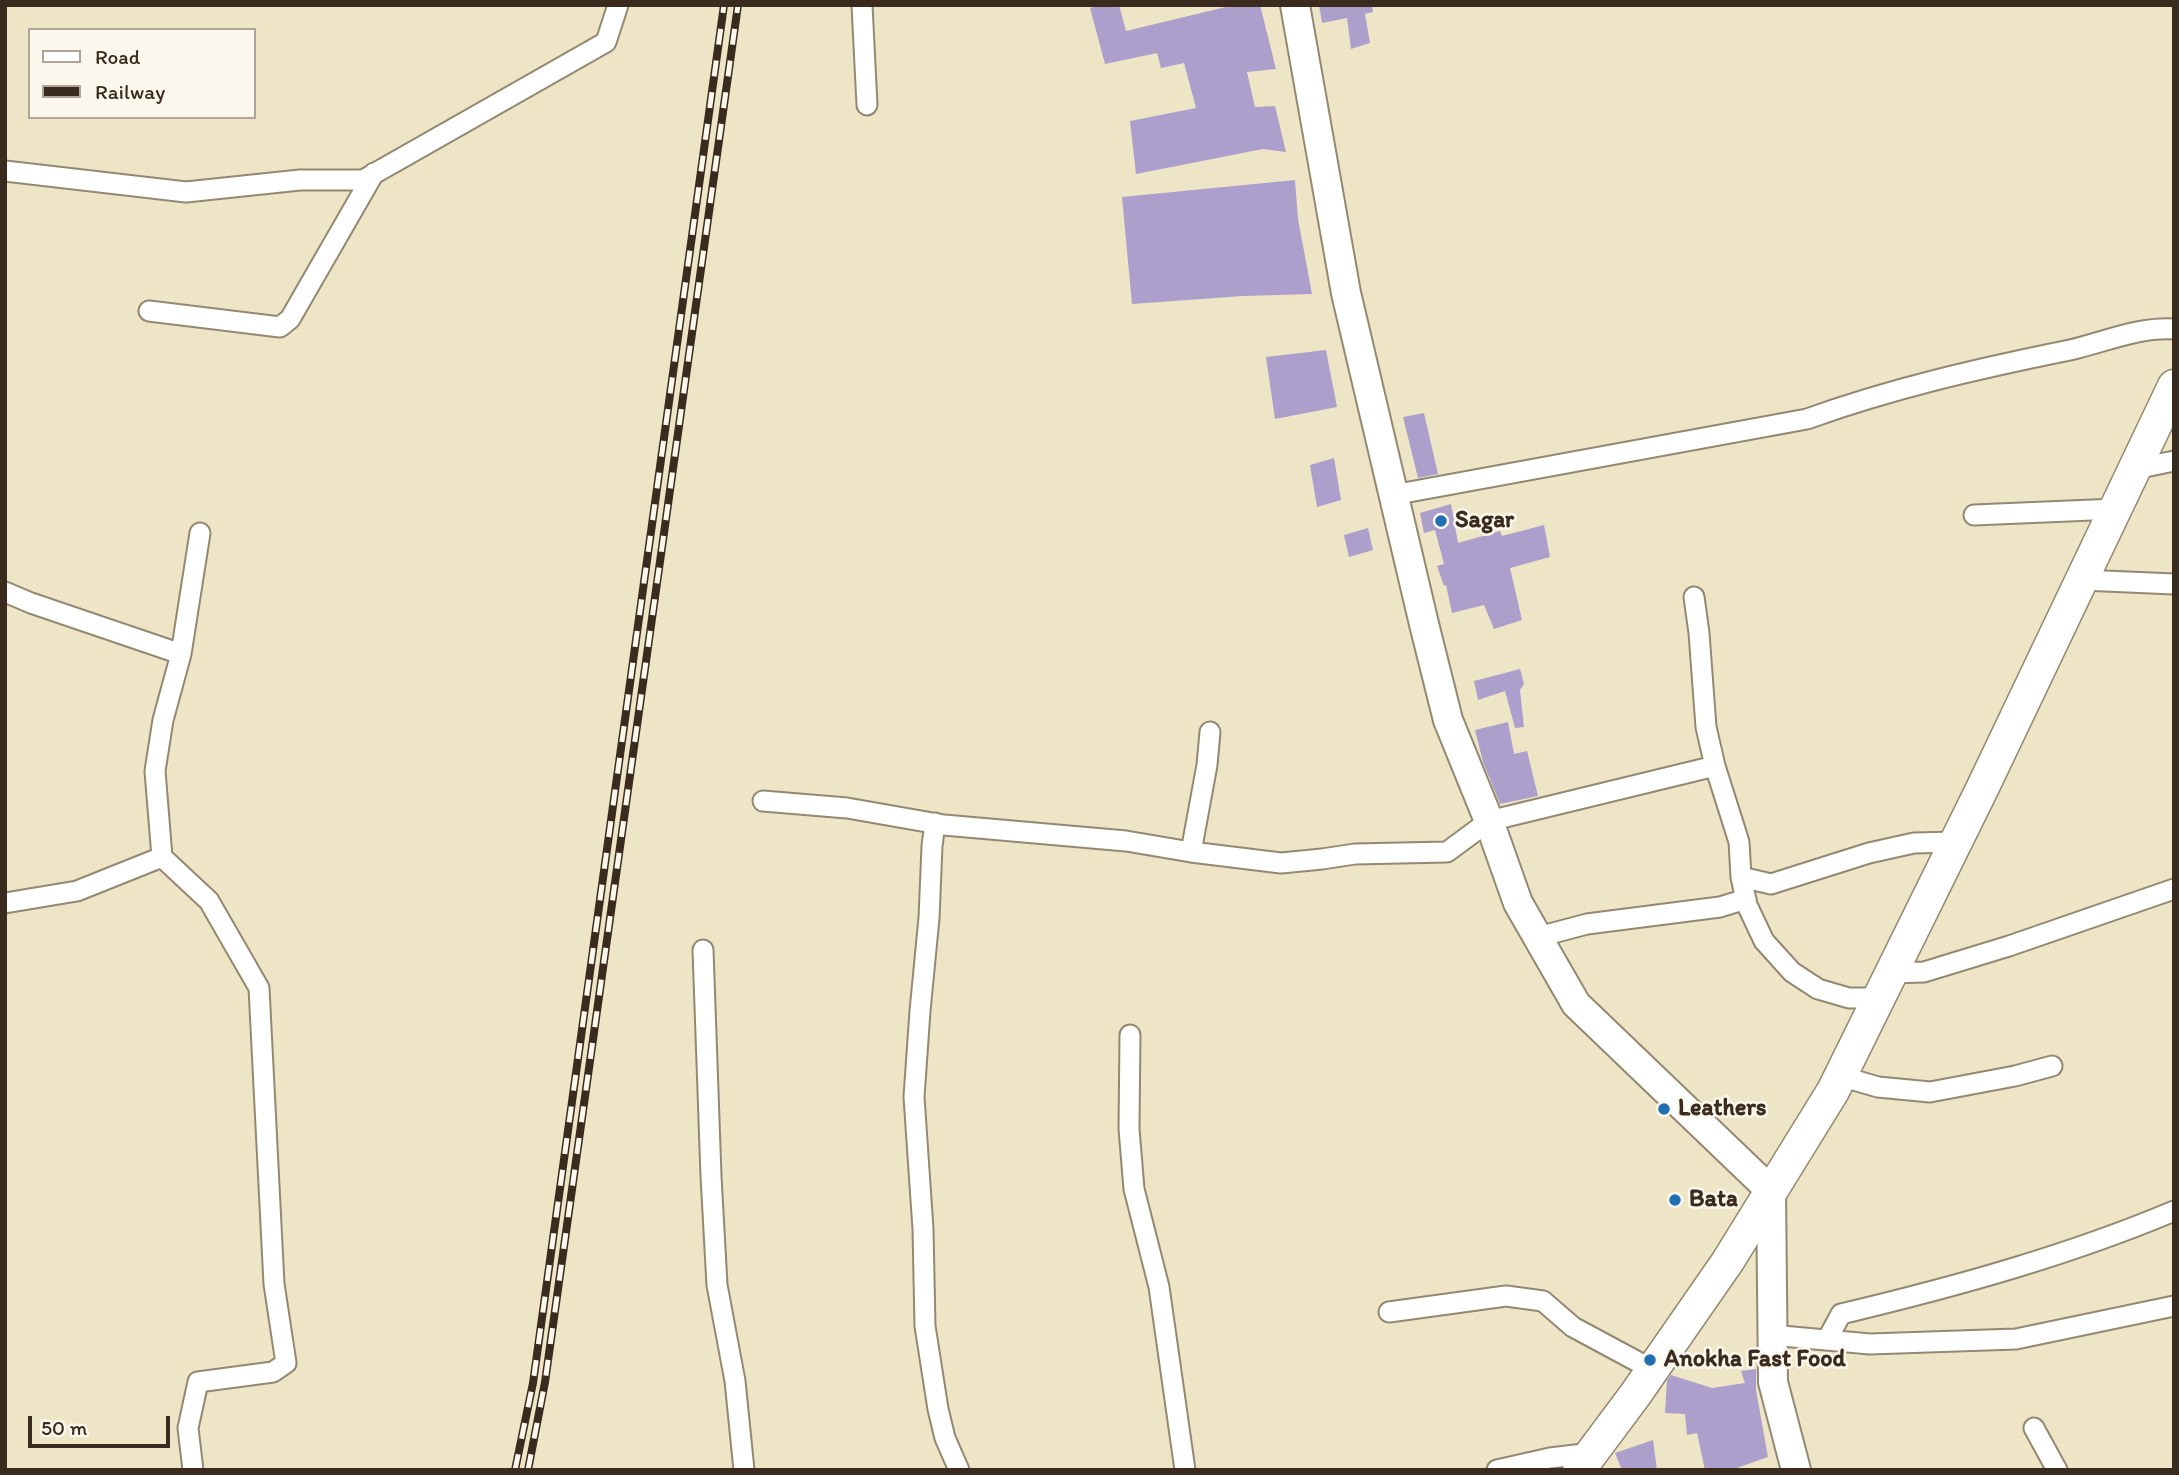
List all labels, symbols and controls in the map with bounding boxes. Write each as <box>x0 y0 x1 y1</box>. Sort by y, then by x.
legend <box>28 28 256 119</box>
text: Road <box>95 44 140 69</box>
text: Railway <box>95 79 165 104</box>
place label: Sagar <box>1455 507 1514 535</box>
marker: Sagar <box>1433 513 1449 529</box>
place label: Leathers <box>1678 1095 1766 1123</box>
marker: Leathers <box>1656 1101 1672 1117</box>
place label: Bata <box>1689 1186 1738 1214</box>
marker: Bata <box>1667 1192 1683 1208</box>
place label: Anokha Fast Food <box>1664 1346 1846 1374</box>
marker: Anokha Fast Food <box>1642 1352 1658 1368</box>
scale bar <box>32 1402 173 1446</box>
text: 50 m <box>41 1415 87 1440</box>

